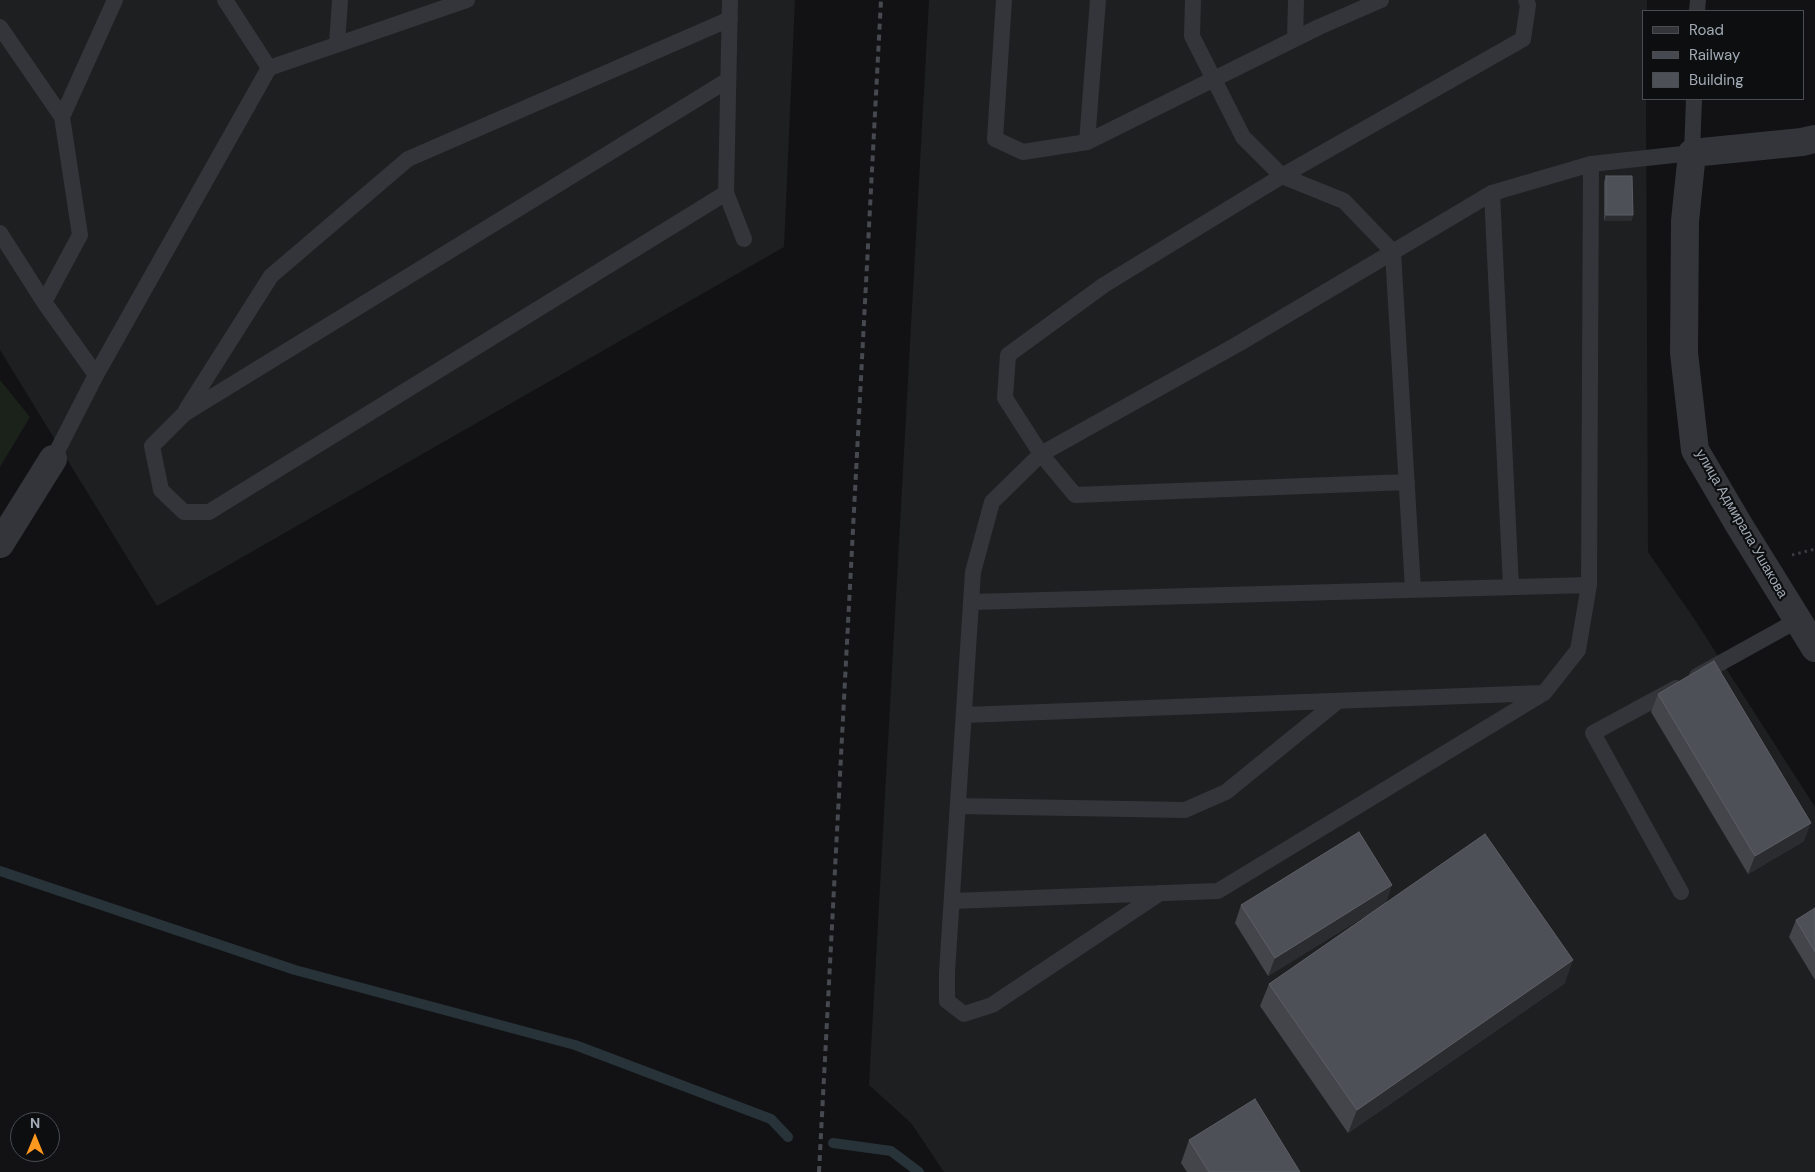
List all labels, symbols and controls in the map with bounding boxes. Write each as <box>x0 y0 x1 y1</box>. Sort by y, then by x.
legend <box>1642 10 1805 100</box>
text: Road <box>1689 20 1724 40</box>
text: Railway <box>1689 45 1740 65</box>
text: Building <box>1689 70 1744 90</box>
street label: улица Адмирала Ушакова <box>1692 447 1790 601</box>
north arrow <box>10 1112 60 1162</box>
text: N <box>30 1114 40 1132</box>

